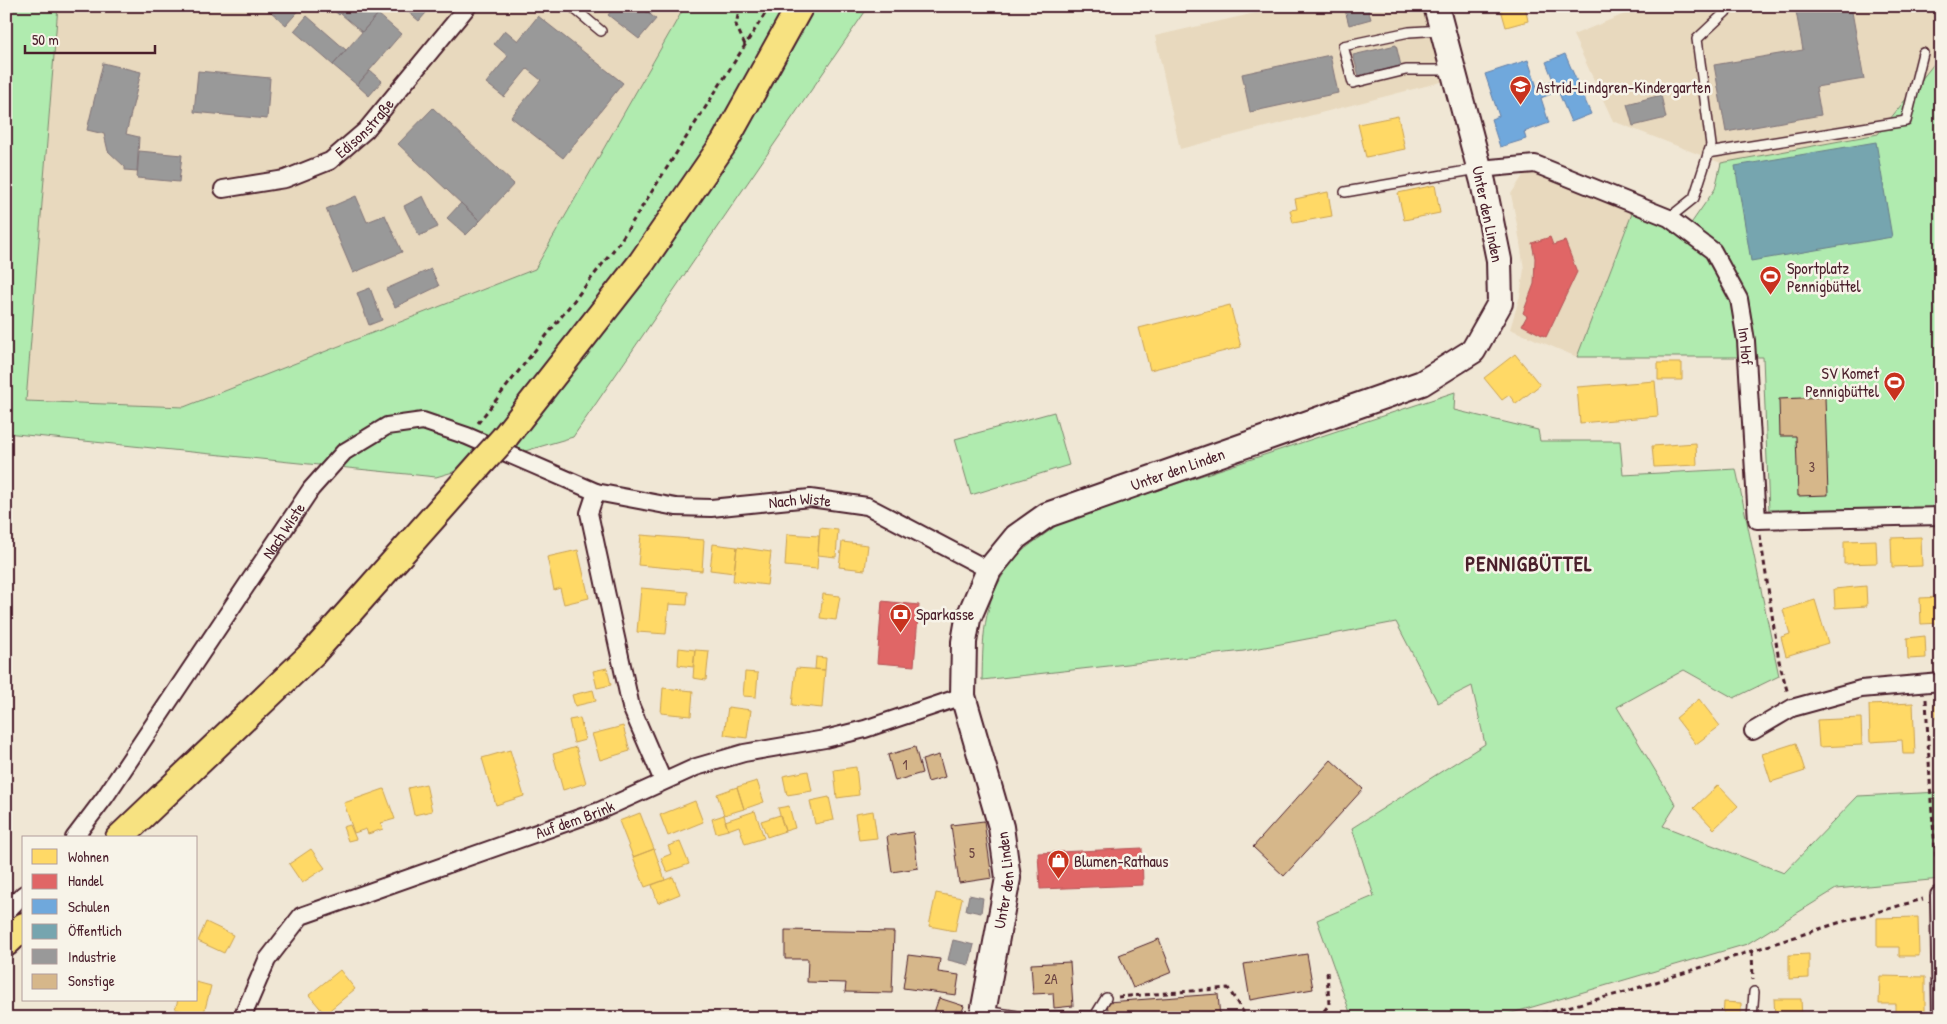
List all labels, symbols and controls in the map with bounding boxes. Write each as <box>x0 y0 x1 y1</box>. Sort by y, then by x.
scale bar <box>25 22 155 54</box>
text: 50 m <box>32 29 59 50</box>
school or university icon: Astrid-Lindgren-Kindergarten <box>1508 75 1532 106</box>
place label: Astrid-Lindgren-Kindergarten <box>1536 76 1711 98</box>
street label: Edisonstraße <box>330 93 399 163</box>
street label: Unter den Linden <box>1467 164 1509 264</box>
place label: Sportplatz Pennigbüttel <box>1787 257 1862 297</box>
sports icon: Sportplatz Pennigbüttel <box>1759 265 1783 296</box>
street label: Im Hof <box>1733 325 1758 366</box>
place label: SV Komet Pennigbüttel <box>1805 362 1880 402</box>
sports icon: SV Komet Pennigbüttel <box>1883 370 1907 401</box>
street label: Unter den Linden <box>1128 442 1227 496</box>
house number: 3 <box>1809 457 1815 476</box>
street label: Nach Wiste <box>767 487 833 513</box>
street label: Nach Wiste <box>257 498 310 563</box>
district label: PENNIGBÜTTEL <box>1465 549 1593 578</box>
bank icon: Sparkasse <box>888 602 912 633</box>
place label: Sparkasse <box>916 603 975 625</box>
house number: 1 <box>902 755 908 774</box>
street label: Auf dem Brink <box>532 794 618 844</box>
street label: Unter den Linden <box>988 830 1019 931</box>
legend <box>22 836 198 1002</box>
house number: 5 <box>969 843 975 862</box>
text: Wohnen <box>68 846 109 867</box>
shop icon: Blumen-Rathaus <box>1046 849 1070 880</box>
place label: Blumen-Rathaus <box>1074 850 1168 872</box>
text: Handel <box>68 870 104 891</box>
text: Schulen <box>68 896 110 917</box>
text: Öffentlich <box>68 920 122 941</box>
text: Industrie <box>68 946 116 967</box>
house number: 2A <box>1044 969 1058 988</box>
text: Sonstige <box>68 970 115 991</box>

